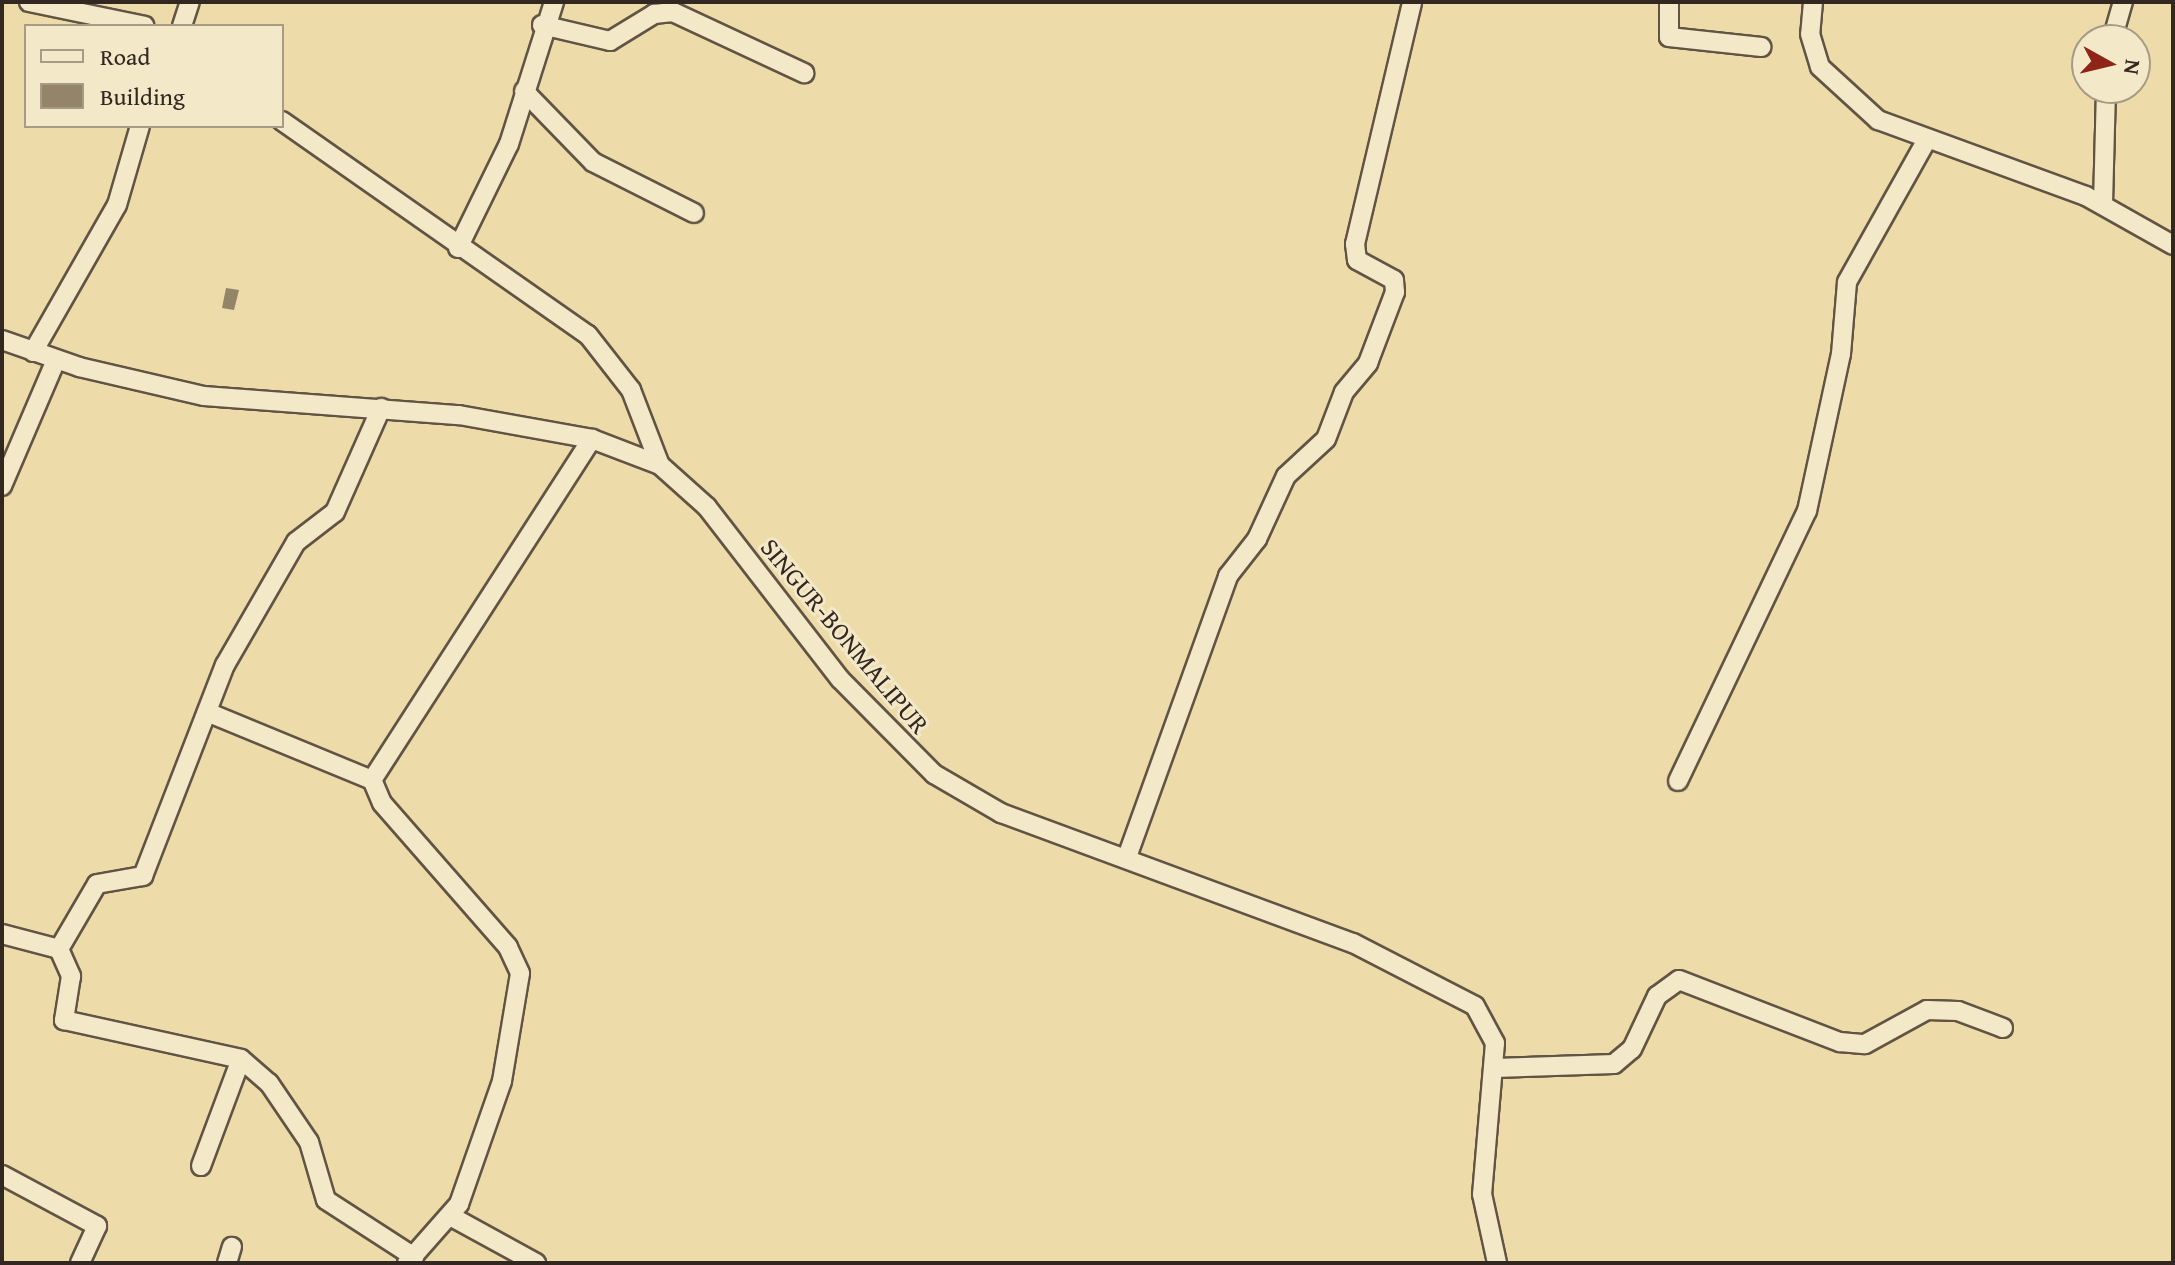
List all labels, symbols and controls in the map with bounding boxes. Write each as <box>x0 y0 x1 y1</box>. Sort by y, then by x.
legend <box>24 24 284 128</box>
north arrow <box>2071 24 2151 104</box>
text: Road <box>100 39 150 74</box>
text: N <box>2116 58 2150 77</box>
text: Building <box>100 79 185 114</box>
street label: SINGUR-BONMALIPUR <box>754 532 936 740</box>

